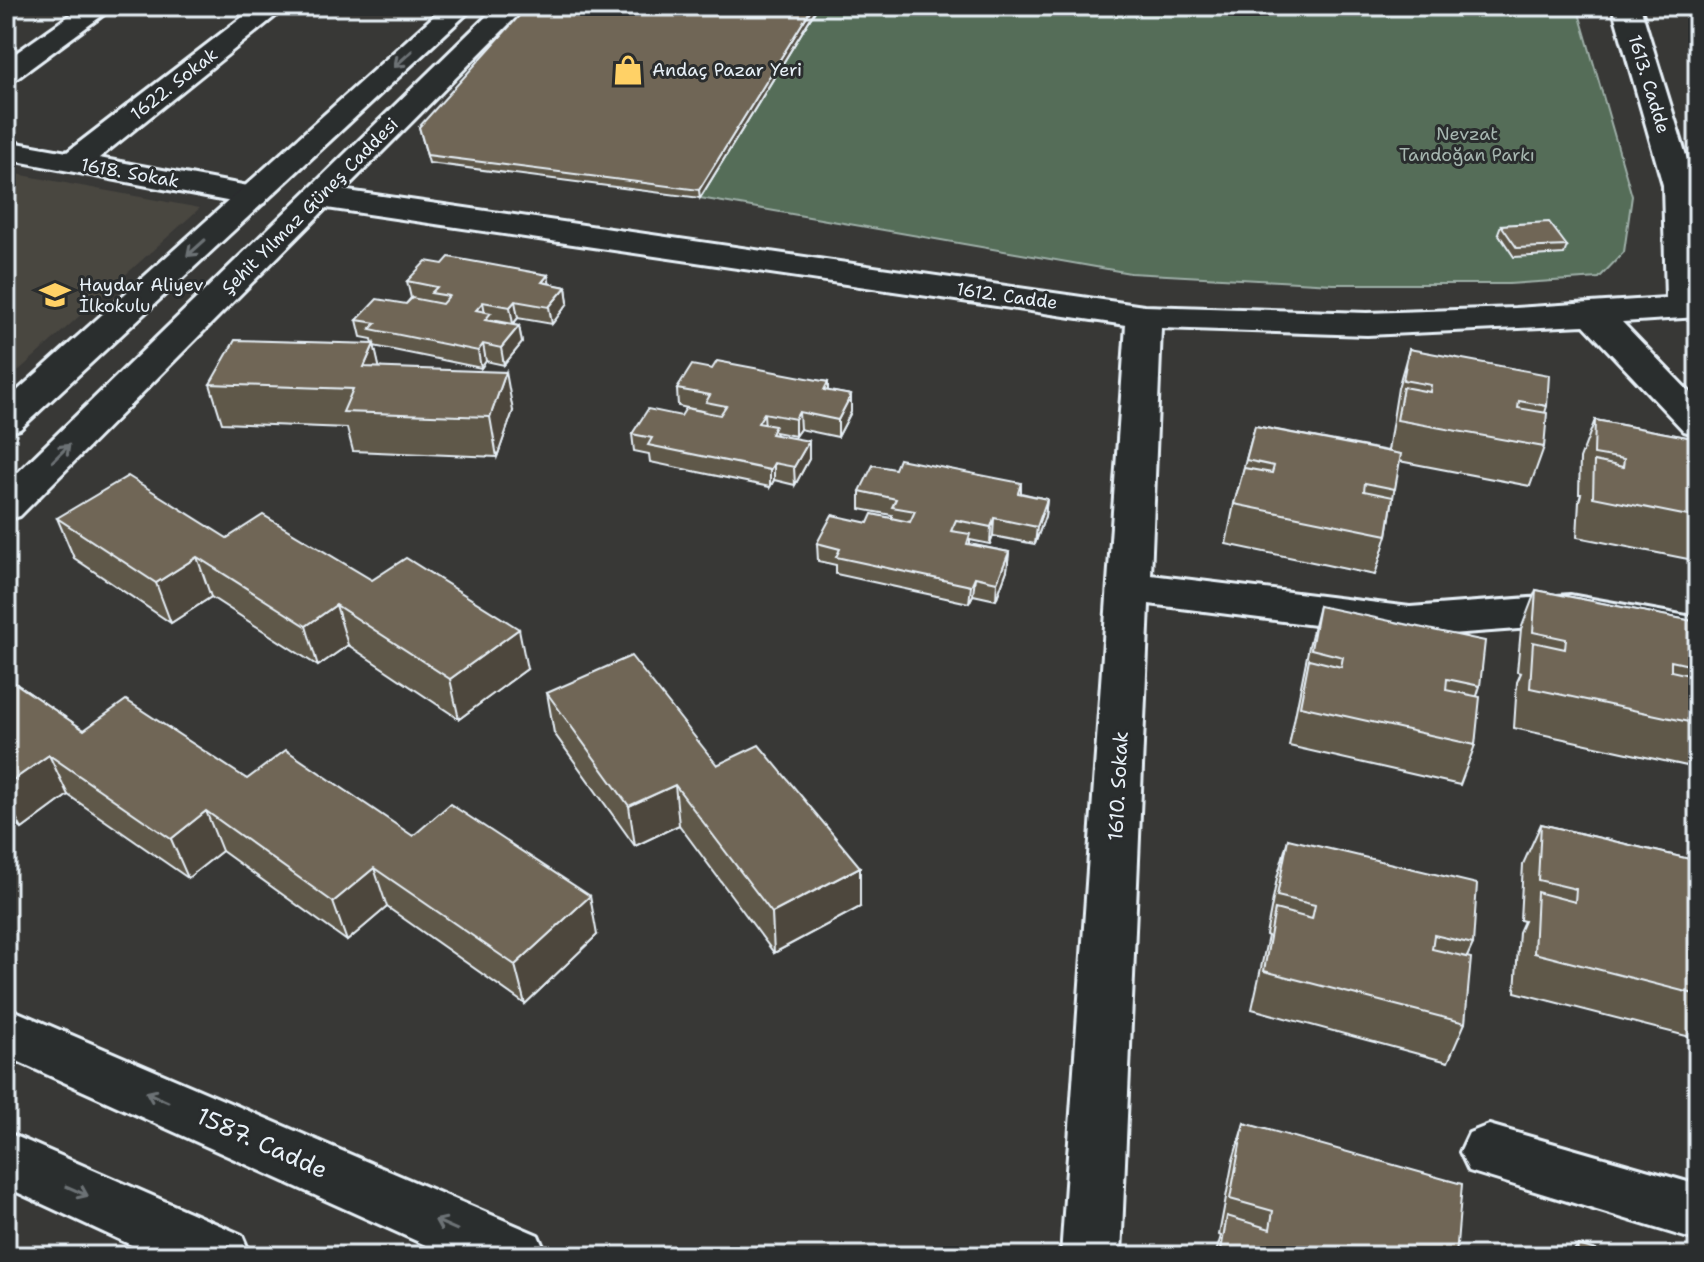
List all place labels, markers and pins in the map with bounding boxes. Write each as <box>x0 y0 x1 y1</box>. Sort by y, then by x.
shop icon: Andaç Pazar Yeri <box>611 53 645 87</box>
place label: Andaç Pazar Yeri <box>652 58 802 82</box>
place label: Haydar Aliyev İlkokulu <box>79 273 203 318</box>
school or university icon: Haydar Aliyev İlkokulu <box>38 278 72 312</box>

